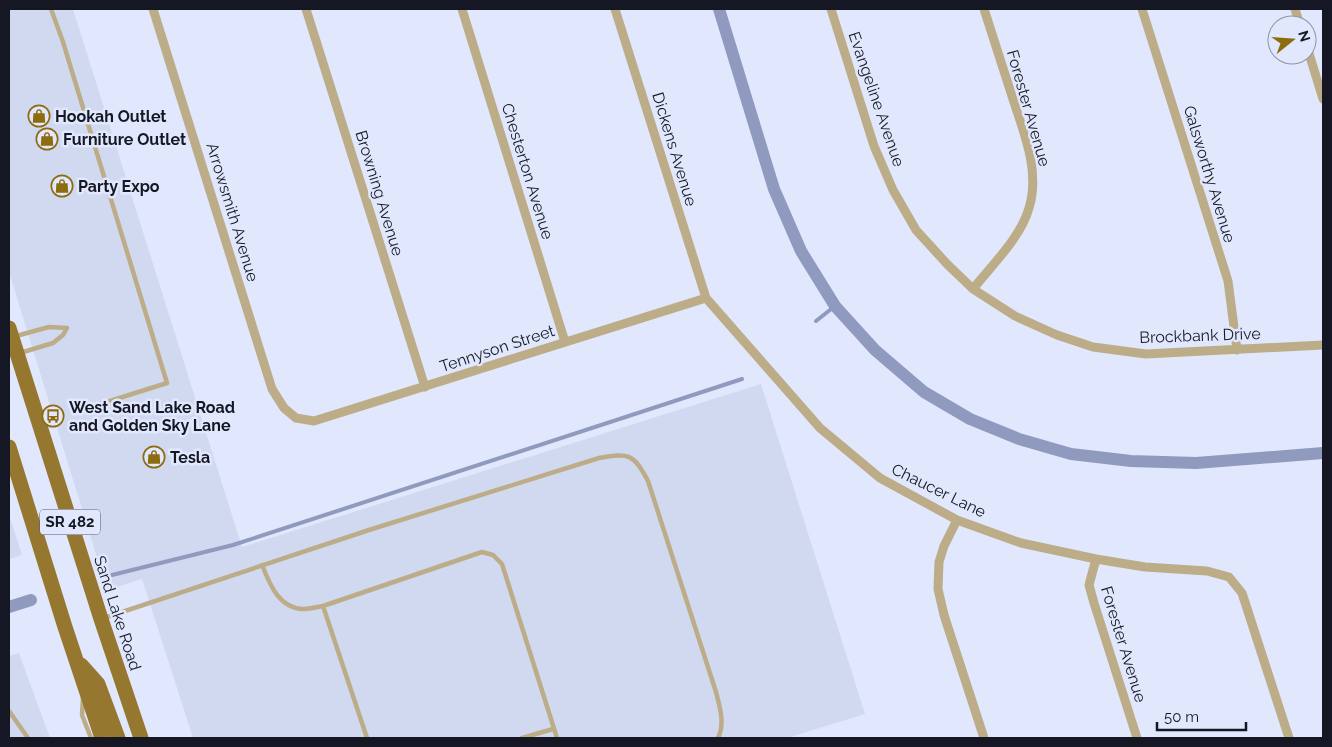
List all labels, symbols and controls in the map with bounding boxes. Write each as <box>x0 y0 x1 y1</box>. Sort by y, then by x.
north arrow <box>1267 15 1317 65</box>
street label: Evangeline Avenue <box>845 29 909 169</box>
text: N <box>1295 29 1314 44</box>
street label: Forester Avenue <box>1003 48 1054 169</box>
street label: Dickens Avenue <box>648 90 701 208</box>
street label: Chesterton Avenue <box>498 101 557 242</box>
street label: Galsworthy Avenue <box>1180 103 1239 245</box>
shop icon: Hookah Outlet <box>27 104 51 128</box>
place label: Hookah Outlet <box>55 107 167 126</box>
shop icon: Furniture Outlet <box>35 127 59 151</box>
street label: Browning Avenue <box>351 128 408 258</box>
place label: Furniture Outlet <box>63 130 186 149</box>
street label: Arrowsmith Avenue <box>202 140 263 284</box>
shop icon: Party Expo <box>50 174 74 198</box>
place label: Party Expo <box>78 177 160 196</box>
street label: Tennyson Street <box>437 321 557 376</box>
street label: Brockbank Drive <box>1139 324 1261 347</box>
place label: West Sand Lake Road and Golden Sky Lane <box>69 398 235 435</box>
bus stop icon: West Sand Lake Road and Golden Sky Lane <box>41 404 65 428</box>
shop icon: Tesla <box>142 445 166 469</box>
place label: Tesla <box>170 448 210 467</box>
street label: Chaucer Lane <box>888 459 989 522</box>
road number: SR 482 <box>40 510 100 534</box>
street label: Sand Lake Road <box>90 553 145 673</box>
street label: Forester Avenue <box>1097 584 1150 705</box>
scale bar <box>1157 700 1246 732</box>
text: 50 m <box>1164 708 1199 726</box>

